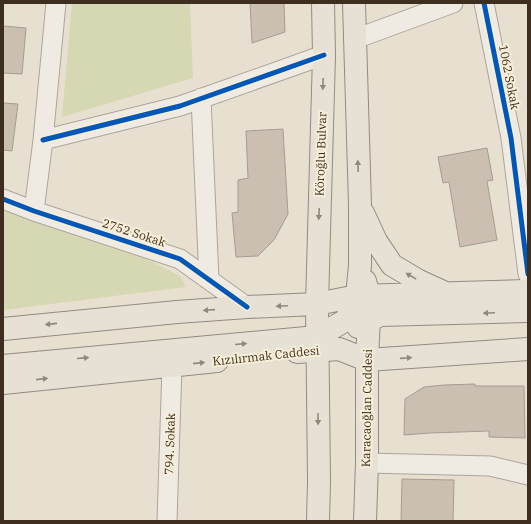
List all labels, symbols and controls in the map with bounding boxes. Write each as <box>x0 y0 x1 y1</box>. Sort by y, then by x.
street label: 1062 Sokak <box>496 43 523 111</box>
one-way arrow <box>320 78 326 91</box>
street label: Köroğlu Bulvar <box>312 111 329 196</box>
one-way arrow <box>355 160 362 172</box>
one-way arrow <box>316 208 323 220</box>
street label: 2752 Sokak <box>100 215 168 250</box>
one-way arrow <box>406 272 416 280</box>
one-way arrow <box>276 302 288 309</box>
one-way arrow <box>202 306 215 313</box>
one-way arrow <box>483 309 495 316</box>
one-way arrow <box>45 321 57 327</box>
one-way arrow <box>235 341 247 348</box>
street label: Kızılırmak Caddesi <box>212 342 320 369</box>
street label: Karacaoğlan Caddesi <box>358 349 375 467</box>
one-way arrow <box>400 354 412 361</box>
one-way arrow <box>77 355 90 362</box>
one-way arrow <box>193 360 205 366</box>
one-way arrow <box>36 376 48 382</box>
street label: 794. Sokak <box>161 413 178 475</box>
one-way arrow <box>315 413 321 426</box>

